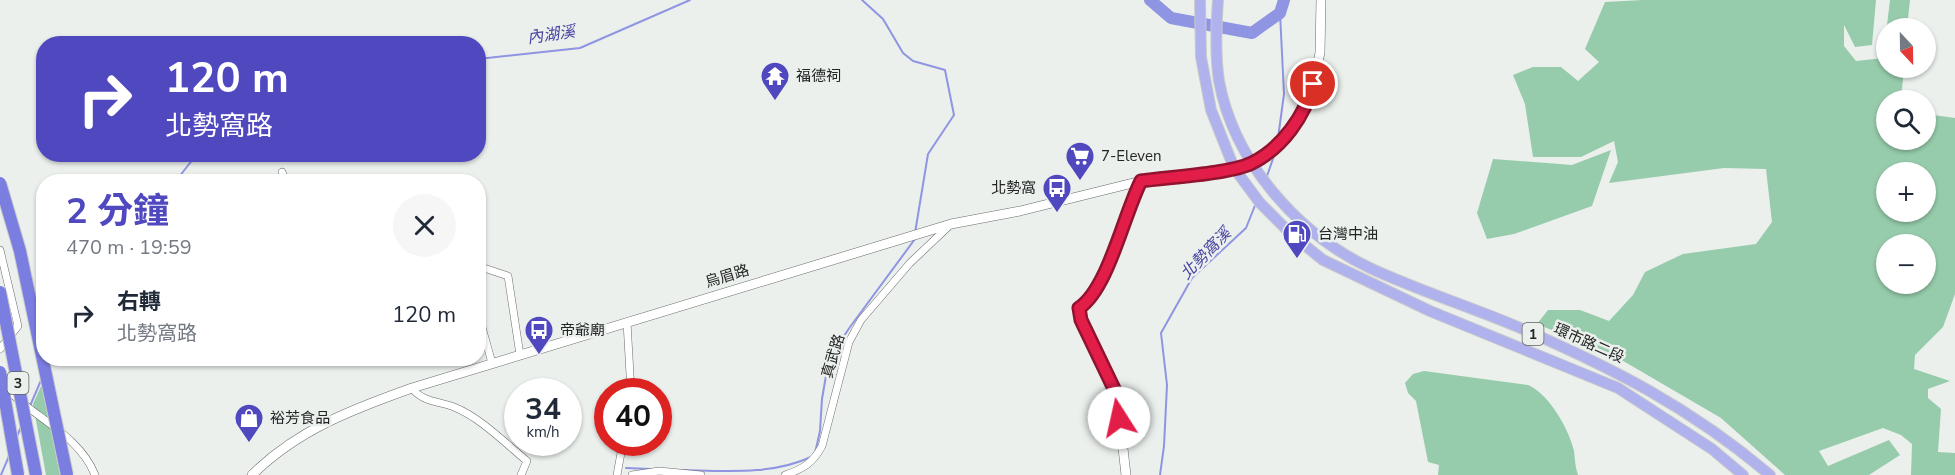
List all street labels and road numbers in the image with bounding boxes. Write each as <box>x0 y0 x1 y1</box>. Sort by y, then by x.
street label: 烏眉路 <box>703 260 751 292</box>
street label: 環市路二段 <box>1551 319 1627 367</box>
road number: 1 <box>1522 323 1544 345</box>
street label: 真武路 <box>817 332 849 380</box>
road number: 3 <box>8 372 28 394</box>

